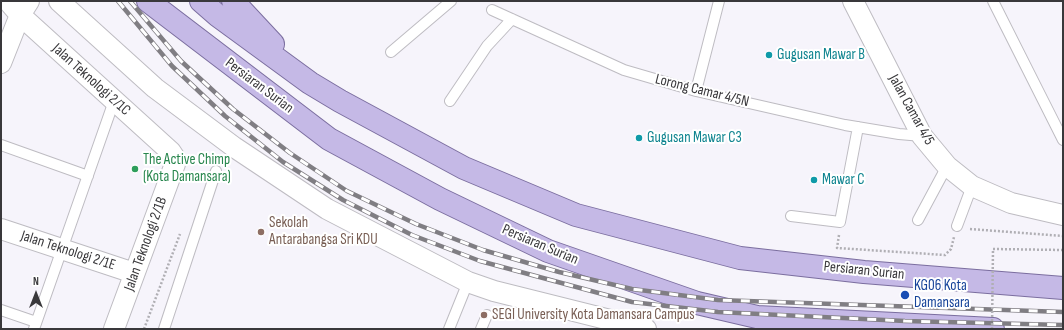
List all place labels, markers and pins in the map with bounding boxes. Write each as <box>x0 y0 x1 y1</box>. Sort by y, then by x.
place label: Gugusan Mawar B <box>777 46 865 64</box>
marker: Gugusan Mawar B <box>764 50 774 60</box>
place label: Gugusan Mawar C3 <box>647 129 742 147</box>
marker: Gugusan Mawar C3 <box>634 133 644 143</box>
place label: The Active Chimp (Kota Damansara) <box>143 151 231 186</box>
marker: The Active Chimp (Kota Damansara) <box>130 164 140 174</box>
place label: Mawar C <box>822 171 865 189</box>
marker: Mawar C <box>809 175 819 185</box>
place label: Sekolah Antarabangsa Sri KDU <box>269 214 378 249</box>
marker: Sekolah Antarabangsa Sri KDU <box>256 227 266 237</box>
place label: KG06 Kota Damansara <box>914 277 970 312</box>
marker: KG06 Kota Damansara <box>899 289 911 301</box>
place label: SEGI University Kota Damansara Campus <box>492 306 695 324</box>
marker: SEGI University Kota Damansara Campus <box>479 310 489 320</box>

